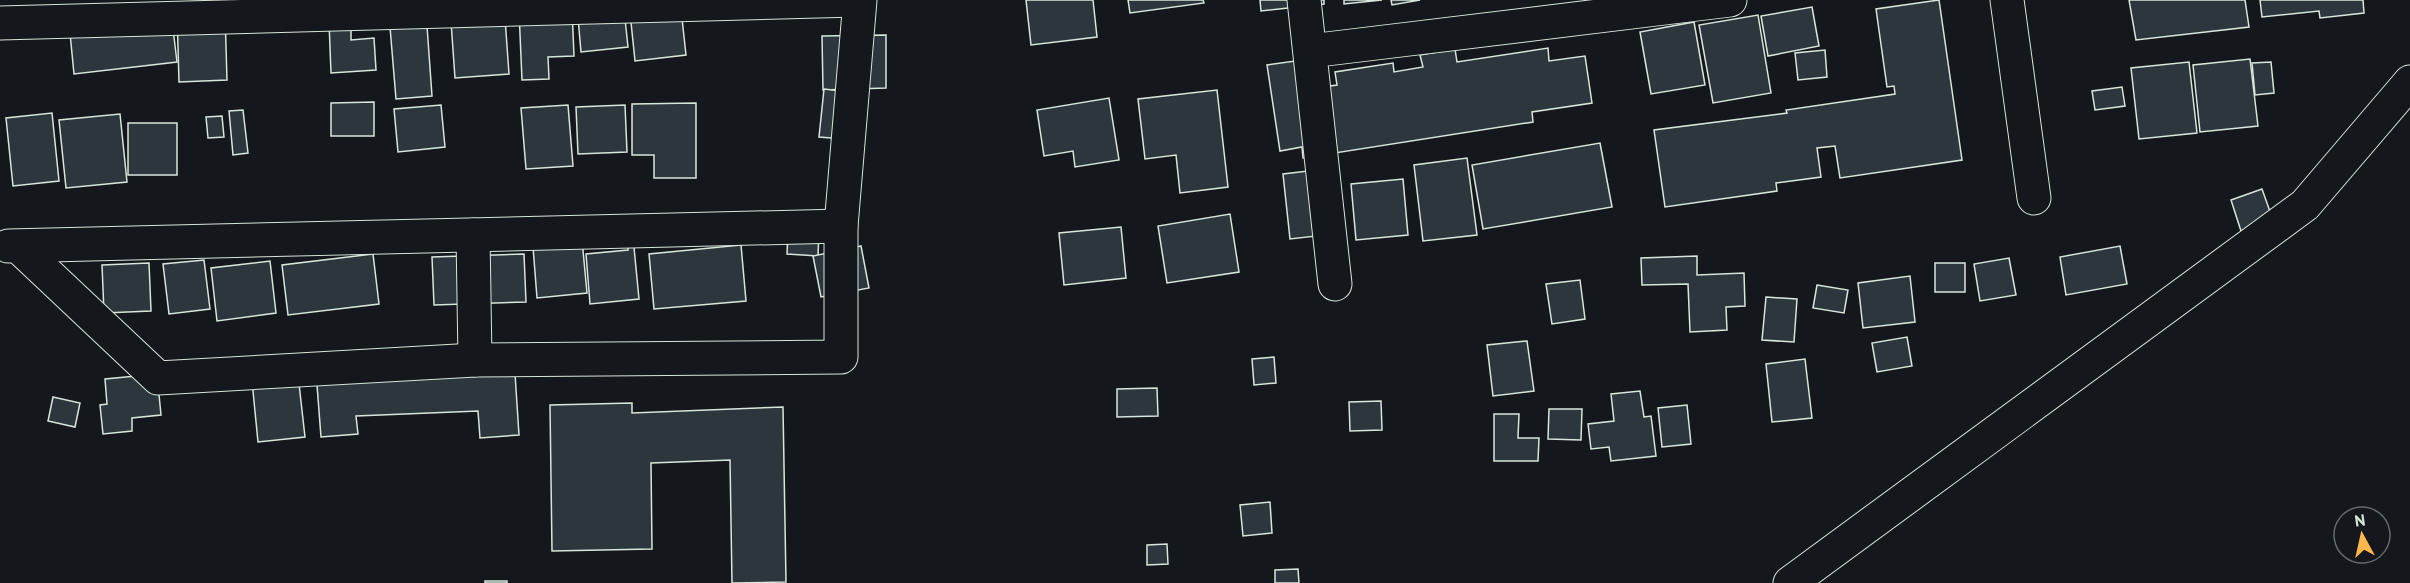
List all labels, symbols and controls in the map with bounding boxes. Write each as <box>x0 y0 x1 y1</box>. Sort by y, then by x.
north arrow <box>2332 505 2392 565</box>
text: N <box>2353 510 2367 531</box>

